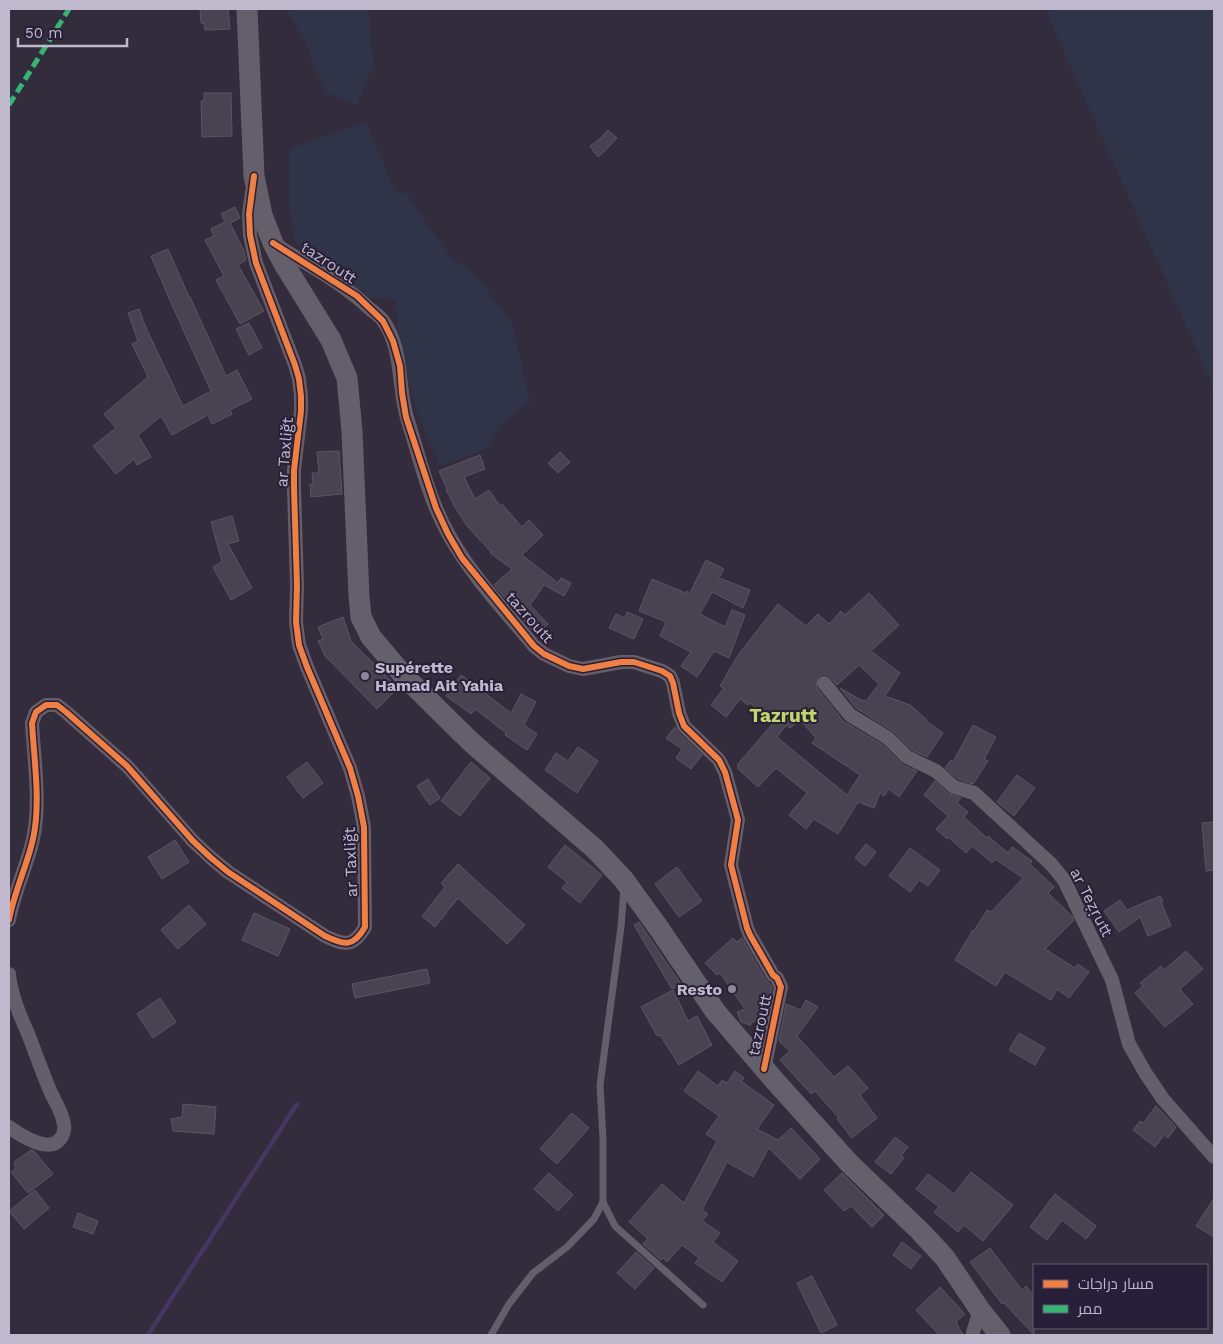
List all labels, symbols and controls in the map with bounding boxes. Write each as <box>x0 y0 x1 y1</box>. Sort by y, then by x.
scale bar <box>18 15 126 47</box>
text: 50 m <box>25 24 62 42</box>
street label: tazroutt <box>297 237 360 288</box>
street label: ar Taxliǧt <box>272 416 297 488</box>
street label: tazroutt <box>502 588 558 647</box>
place label: Supérette Hamad Ait Yahia <box>375 658 504 695</box>
marker: Supérette Hamad Ait Yahia <box>359 670 371 682</box>
district label: Tazrutt <box>749 704 817 727</box>
street label: ar Taxliǧt <box>340 826 361 897</box>
street label: ar Teẓṛutt <box>1066 865 1117 940</box>
place label: Resto <box>677 980 722 999</box>
marker: Resto <box>726 983 738 995</box>
street label: tazroutt <box>744 992 775 1058</box>
legend <box>1033 1264 1208 1329</box>
text: مسار دراجات <box>1078 1275 1154 1293</box>
text: ممر <box>1077 1300 1102 1318</box>

